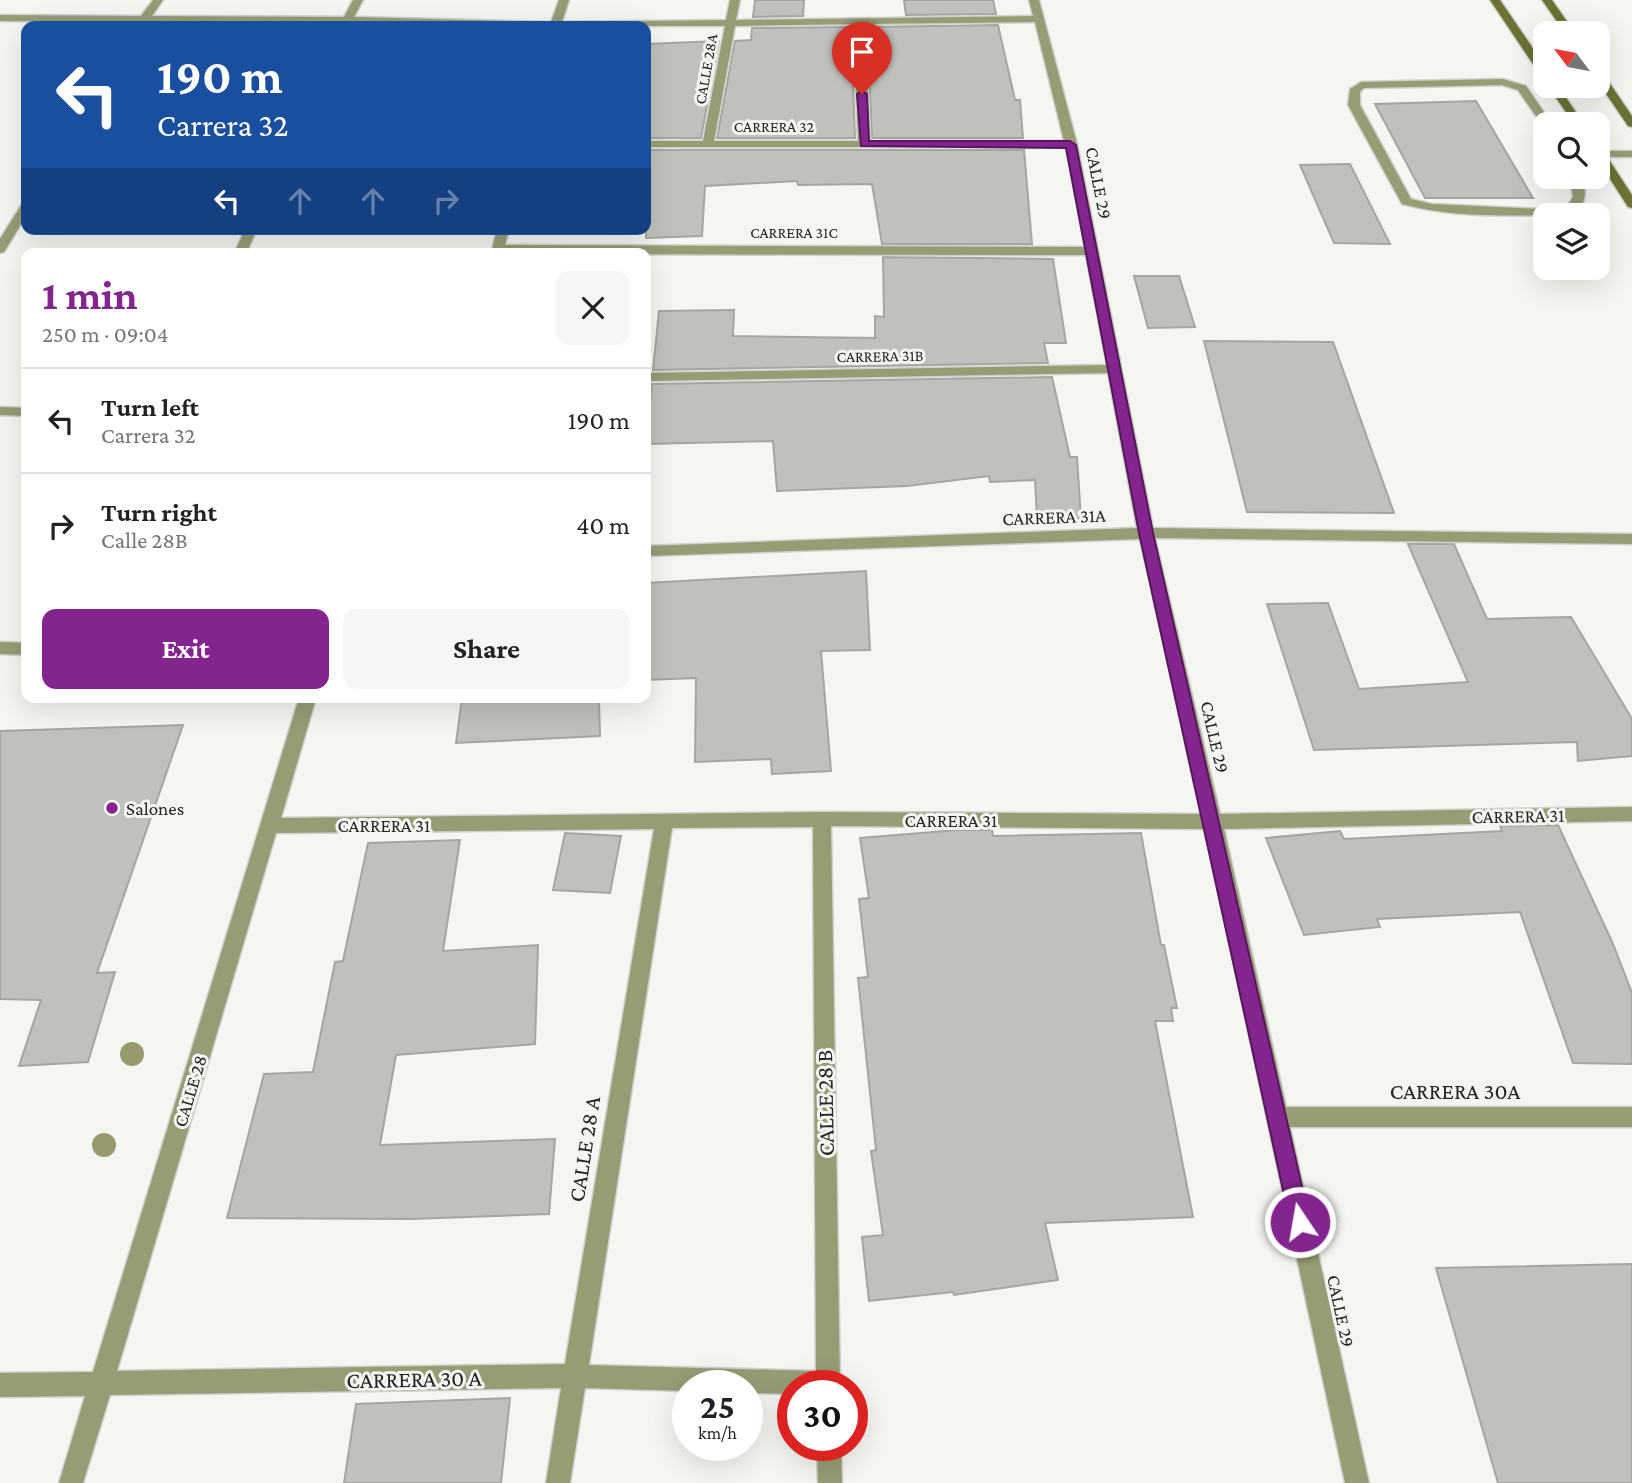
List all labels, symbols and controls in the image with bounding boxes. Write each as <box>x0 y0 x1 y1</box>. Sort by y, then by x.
north arrow <box>1533 21 1610 98</box>
map controls <box>1533 21 1610 280</box>
pin <box>832 22 892 94</box>
street label: CALLE 28A <box>691 32 721 106</box>
icon: arrive <box>843 33 881 71</box>
icon: left <box>42 49 133 140</box>
text: 190 m <box>157 49 283 104</box>
text: Carrera 32 <box>157 107 289 143</box>
button: search <box>1533 112 1610 189</box>
street label: CARRERA 32 <box>734 118 815 135</box>
street label: CALLE 29 <box>1082 145 1116 221</box>
icon: left <box>208 182 246 220</box>
icon: ahead <box>281 182 319 220</box>
icon: ahead <box>354 182 392 220</box>
icon: right <box>427 182 465 220</box>
button: layers <box>1533 203 1610 280</box>
street label: CARRERA 31C <box>750 224 838 241</box>
text: 1 min <box>42 271 138 318</box>
button: close <box>556 271 630 345</box>
text: 250 m · 09:04 <box>42 321 168 347</box>
street label: CARRERA 31B <box>836 347 924 365</box>
text: Turn left <box>101 393 199 422</box>
icon: left <box>42 402 80 440</box>
text: 190 m <box>568 406 630 435</box>
text: Carrera 32 <box>101 422 196 448</box>
text: Turn right <box>101 498 217 527</box>
street label: CARRERA 31A <box>1002 505 1106 529</box>
icon: right <box>42 507 80 545</box>
text: 40 m <box>576 511 630 540</box>
text: Calle 28B <box>101 527 188 553</box>
button: Exit <box>42 609 329 689</box>
button: Share <box>343 609 630 689</box>
street label: CALLE 29 <box>1197 699 1233 775</box>
place label: Salones <box>126 798 184 819</box>
marker: Salones <box>104 800 120 816</box>
street label: CARRERA 31 <box>1471 805 1565 827</box>
street label: CARRERA 31 <box>905 810 997 831</box>
street label: CARRERA 31 <box>338 815 430 836</box>
street label: CALLE 28 B <box>811 1050 839 1156</box>
street label: CALLE 28 <box>169 1053 211 1129</box>
street label: CARRERA 30A <box>1390 1078 1521 1104</box>
street label: CALLE 28 A <box>563 1093 605 1204</box>
position arrow <box>1263 1185 1337 1259</box>
street label: CALLE 29 <box>1323 1273 1359 1349</box>
street label: CARRERA 30 A <box>346 1365 483 1393</box>
speed limit sign: 30 <box>777 1370 868 1461</box>
text: 25 <box>700 1387 735 1426</box>
text: km/h <box>698 1423 737 1443</box>

